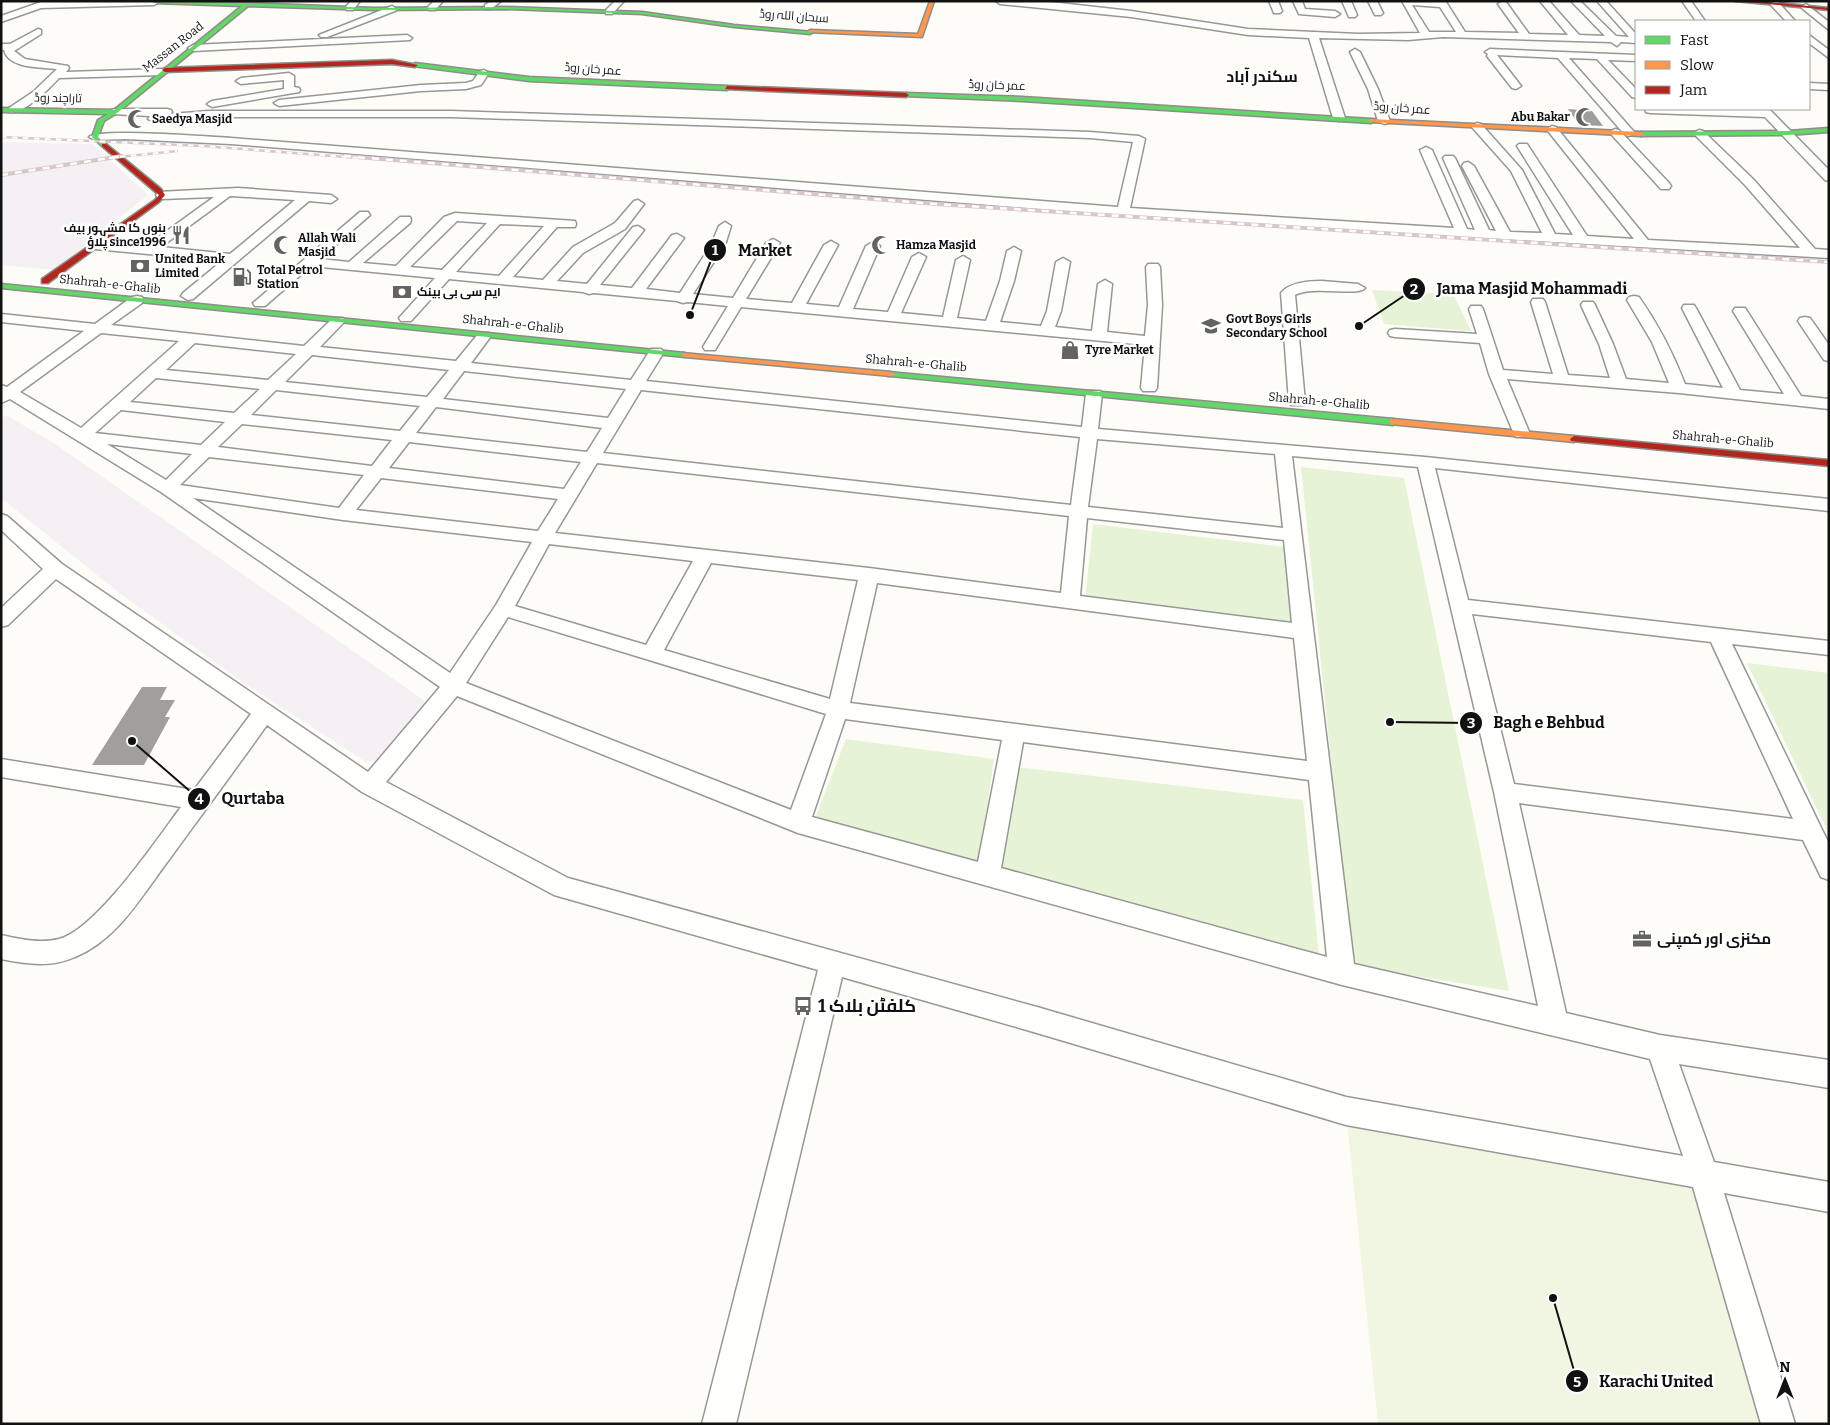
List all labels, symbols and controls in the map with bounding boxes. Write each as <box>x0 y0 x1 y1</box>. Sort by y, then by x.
street label: سبحان اللہ روڈ <box>759 7 829 25</box>
street label: Massan Road <box>140 19 206 75</box>
legend <box>1635 20 1810 110</box>
text: Fast <box>1680 31 1709 49</box>
text: Slow <box>1680 56 1715 74</box>
street label: عمر خان روڈ <box>564 60 622 78</box>
district label: سکندر آباد <box>1226 67 1298 86</box>
street label: عمر خان روڈ <box>968 77 1026 93</box>
text: Jam <box>1679 81 1708 99</box>
street label: تاراچند روڈ <box>34 91 83 107</box>
street label: عمر خان روڈ <box>1373 99 1431 117</box>
mosque icon: Abu Bakar <box>1574 106 1596 128</box>
mosque icon: Saedya Masjid <box>126 108 148 130</box>
place label: Abu Bakar <box>1511 110 1570 124</box>
place label: Saedya Masjid <box>152 112 233 127</box>
place label: بنوں کا مشہور بیف پلاؤ since1996 <box>64 221 166 251</box>
restaurant icon: بنوں کا مشہور بیف پلاؤ since1996 <box>170 224 192 246</box>
place label: Allah Wali Masjid <box>298 231 356 260</box>
mosque icon: Allah Wali Masjid <box>272 234 294 256</box>
mosque icon: Hamza Masjid <box>870 234 892 256</box>
callout: Market <box>703 235 802 266</box>
place label: Hamza Masjid <box>896 238 977 253</box>
text: 1 <box>712 241 719 259</box>
text: Market <box>738 241 793 260</box>
place label: United Bank Limited <box>155 252 226 280</box>
bank icon: United Bank Limited <box>129 255 151 277</box>
place label: Total Petrol Station <box>257 263 323 291</box>
fuel station icon: Total Petrol Station <box>231 266 253 288</box>
street label: Shahrah-e-Ghalib <box>59 272 161 296</box>
callout: Jama Masjid Mohammadi <box>1402 273 1638 304</box>
text: Jama Masjid Mohammadi <box>1436 279 1627 298</box>
text: 2 <box>1410 280 1418 298</box>
bank icon: ایم سی بی بینک <box>391 281 413 303</box>
place label: ایم سی بی بینک <box>417 285 501 300</box>
street label: Shahrah-e-Ghalib <box>462 312 564 336</box>
place label: Govt Boys Girls Secondary School <box>1226 312 1328 340</box>
school or university icon: Govt Boys Girls Secondary School <box>1200 315 1222 337</box>
shop icon: Tyre Market <box>1059 339 1081 361</box>
place label: Tyre Market <box>1085 343 1154 357</box>
street label: Shahrah-e-Ghalib <box>865 352 967 374</box>
street label: Shahrah-e-Ghalib <box>1268 390 1370 412</box>
street label: Shahrah-e-Ghalib <box>1672 428 1774 450</box>
callout: Bagh e Behbud <box>1458 707 1614 738</box>
text: Bagh e Behbud <box>1493 713 1605 732</box>
text: 3 <box>1467 714 1475 732</box>
callout: Qurtaba <box>187 783 295 814</box>
text: Qurtaba <box>222 789 284 808</box>
text: 4 <box>194 790 204 808</box>
office icon: مکنزی اور کمپنی <box>1631 928 1653 950</box>
place label: مکنزی اور کمپنی <box>1657 930 1771 949</box>
bus stop icon: کلفٹن بلاک 1 <box>792 995 814 1017</box>
place label: کلفٹن بلاک 1 <box>818 995 916 1017</box>
north arrow <box>1760 1355 1810 1405</box>
text: N <box>1780 1359 1791 1376</box>
callout: Karachi United <box>1564 1366 1723 1397</box>
text: Karachi United <box>1599 1372 1713 1391</box>
text: 5 <box>1573 1373 1581 1391</box>

